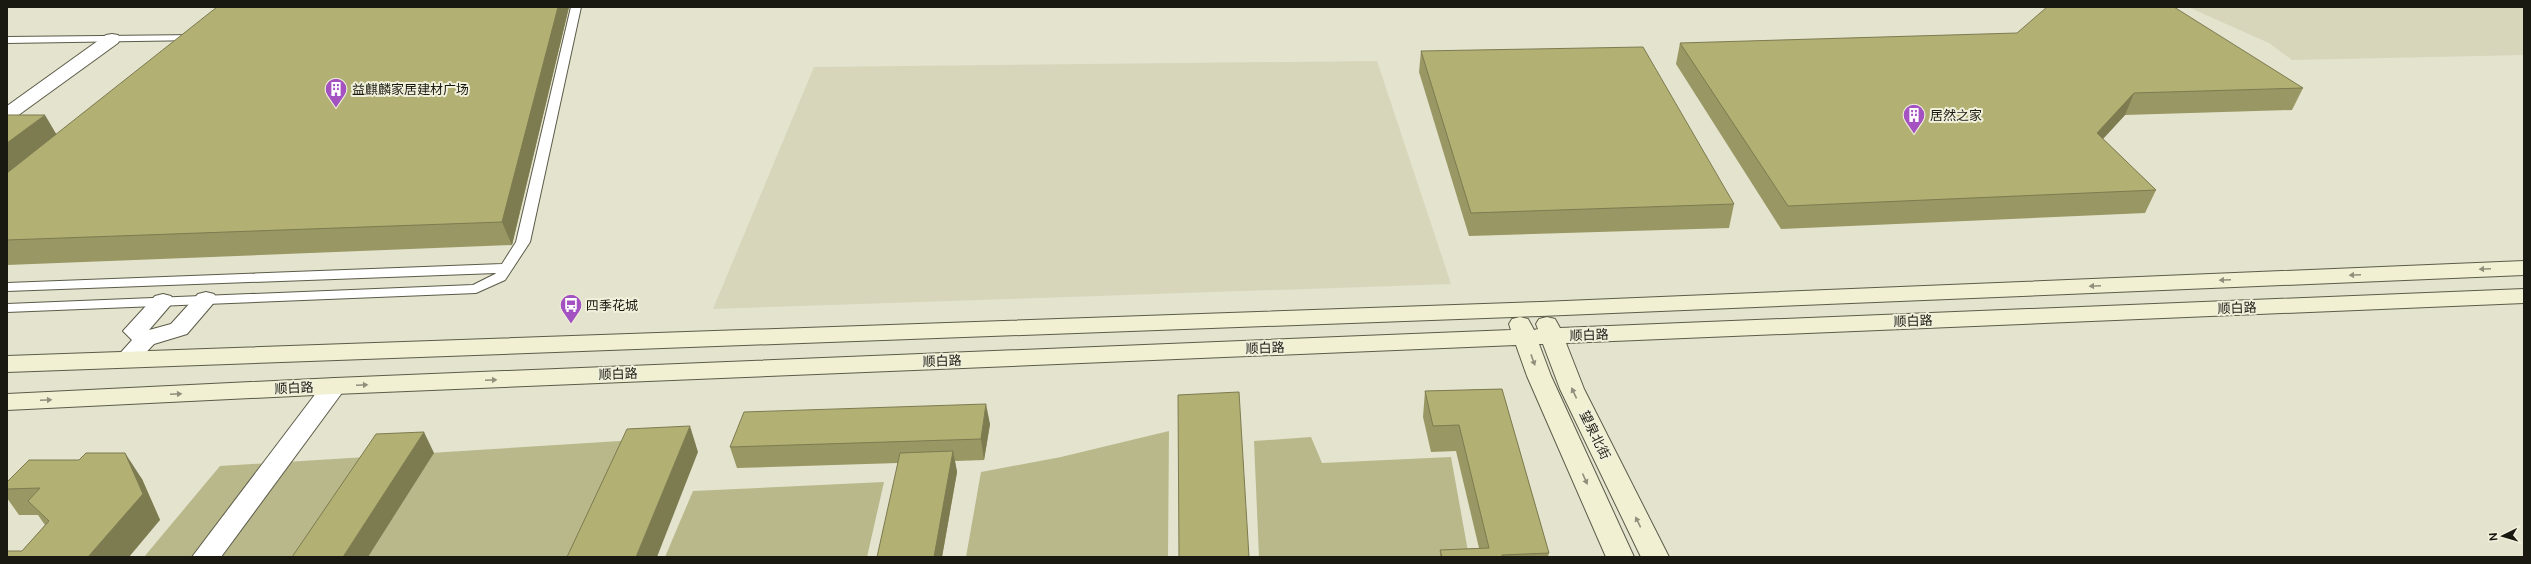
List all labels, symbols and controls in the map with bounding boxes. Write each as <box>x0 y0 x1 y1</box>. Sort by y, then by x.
building icon: 益麒麟家居建材广场 <box>323 76 349 109</box>
place label: 益麒麟家居建材广场 <box>352 82 469 97</box>
building icon: 居然之家 <box>1901 102 1927 135</box>
place label: 居然之家 <box>1930 108 1982 123</box>
one-way arrow <box>2479 266 2491 273</box>
one-way arrow <box>2348 272 2361 278</box>
one-way arrow <box>2219 277 2231 284</box>
one-way arrow <box>2088 283 2101 289</box>
bus stop icon: 四季花城 <box>558 292 584 325</box>
place label: 四季花城 <box>586 298 638 313</box>
street label: 顺白路 <box>2217 300 2257 316</box>
street label: 顺白路 <box>1893 313 1933 329</box>
street label: 顺白路 <box>1569 327 1609 343</box>
street label: 顺白路 <box>1245 340 1285 356</box>
street label: 顺白路 <box>922 353 962 369</box>
one-way arrow <box>1530 354 1536 366</box>
street label: 顺白路 <box>598 366 638 382</box>
one-way arrow <box>485 376 498 383</box>
street label: 顺白路 <box>274 379 314 397</box>
one-way arrow <box>356 382 369 388</box>
one-way arrow <box>1571 387 1577 399</box>
one-way arrow <box>170 390 182 397</box>
one-way arrow <box>40 396 52 403</box>
street label: 望泉北街 <box>1577 408 1613 462</box>
one-way arrow <box>1582 473 1588 485</box>
one-way arrow <box>1635 516 1641 528</box>
north arrow <box>2483 516 2523 556</box>
text: N <box>2487 532 2499 542</box>

